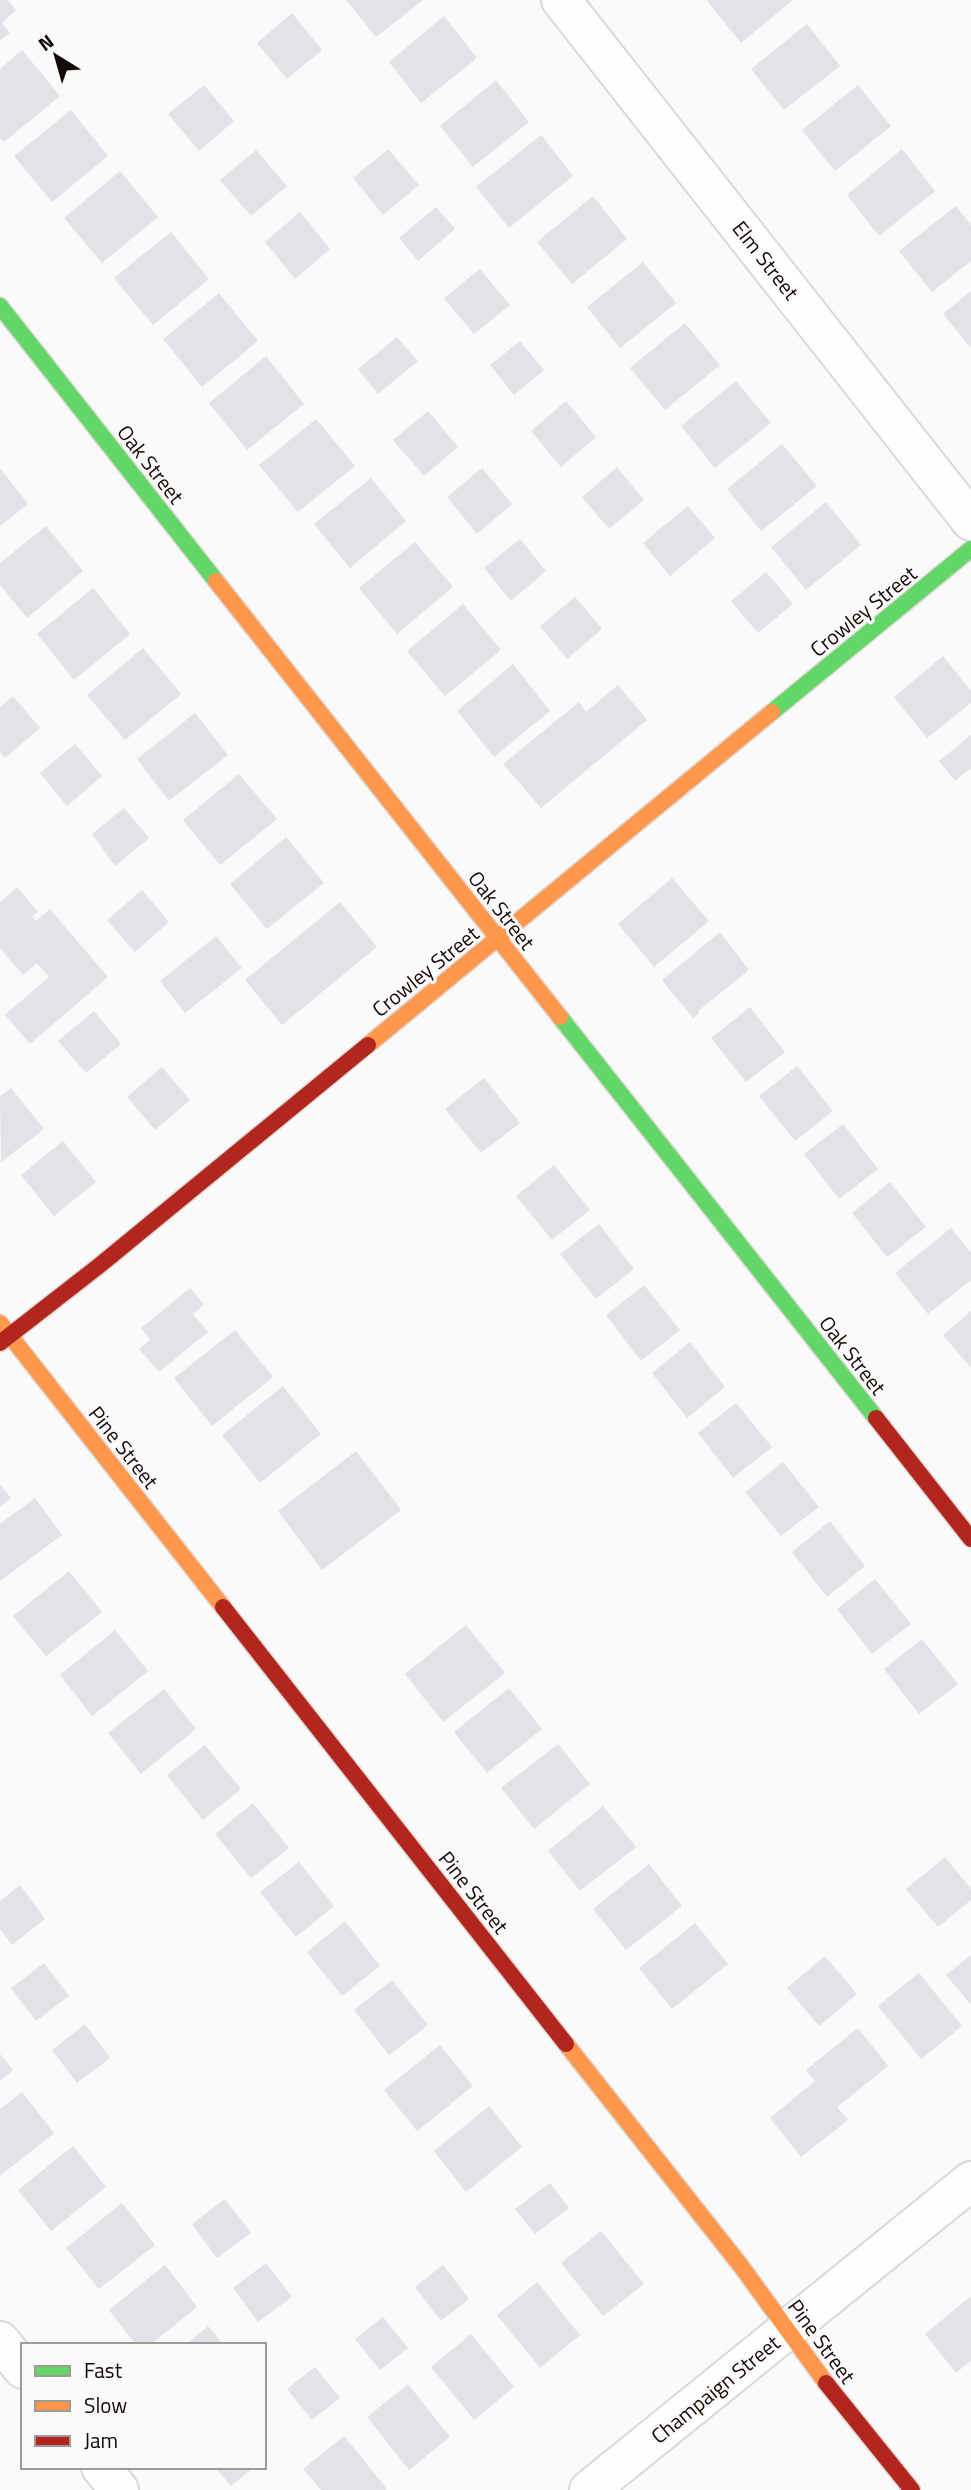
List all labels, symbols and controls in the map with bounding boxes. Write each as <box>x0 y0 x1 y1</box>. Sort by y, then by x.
north arrow <box>21 21 91 91</box>
text: N <box>31 26 59 58</box>
street label: Elm Street <box>725 214 808 307</box>
street label: Oak Street <box>110 417 193 511</box>
street label: Crowley Street <box>803 557 924 664</box>
street label: Oak Street <box>461 863 544 957</box>
street label: Crowley Street <box>365 917 486 1024</box>
street label: Oak Street <box>812 1308 895 1402</box>
street label: Pine Street <box>81 1399 167 1496</box>
street label: Pine Street <box>431 1844 517 1941</box>
street label: Pine Street <box>780 2292 864 2390</box>
street label: Champaign Street <box>644 2327 787 2451</box>
legend <box>21 2343 266 2469</box>
text: Fast <box>84 2354 123 2386</box>
text: Slow <box>84 2389 127 2421</box>
text: Jam <box>84 2424 118 2456</box>

